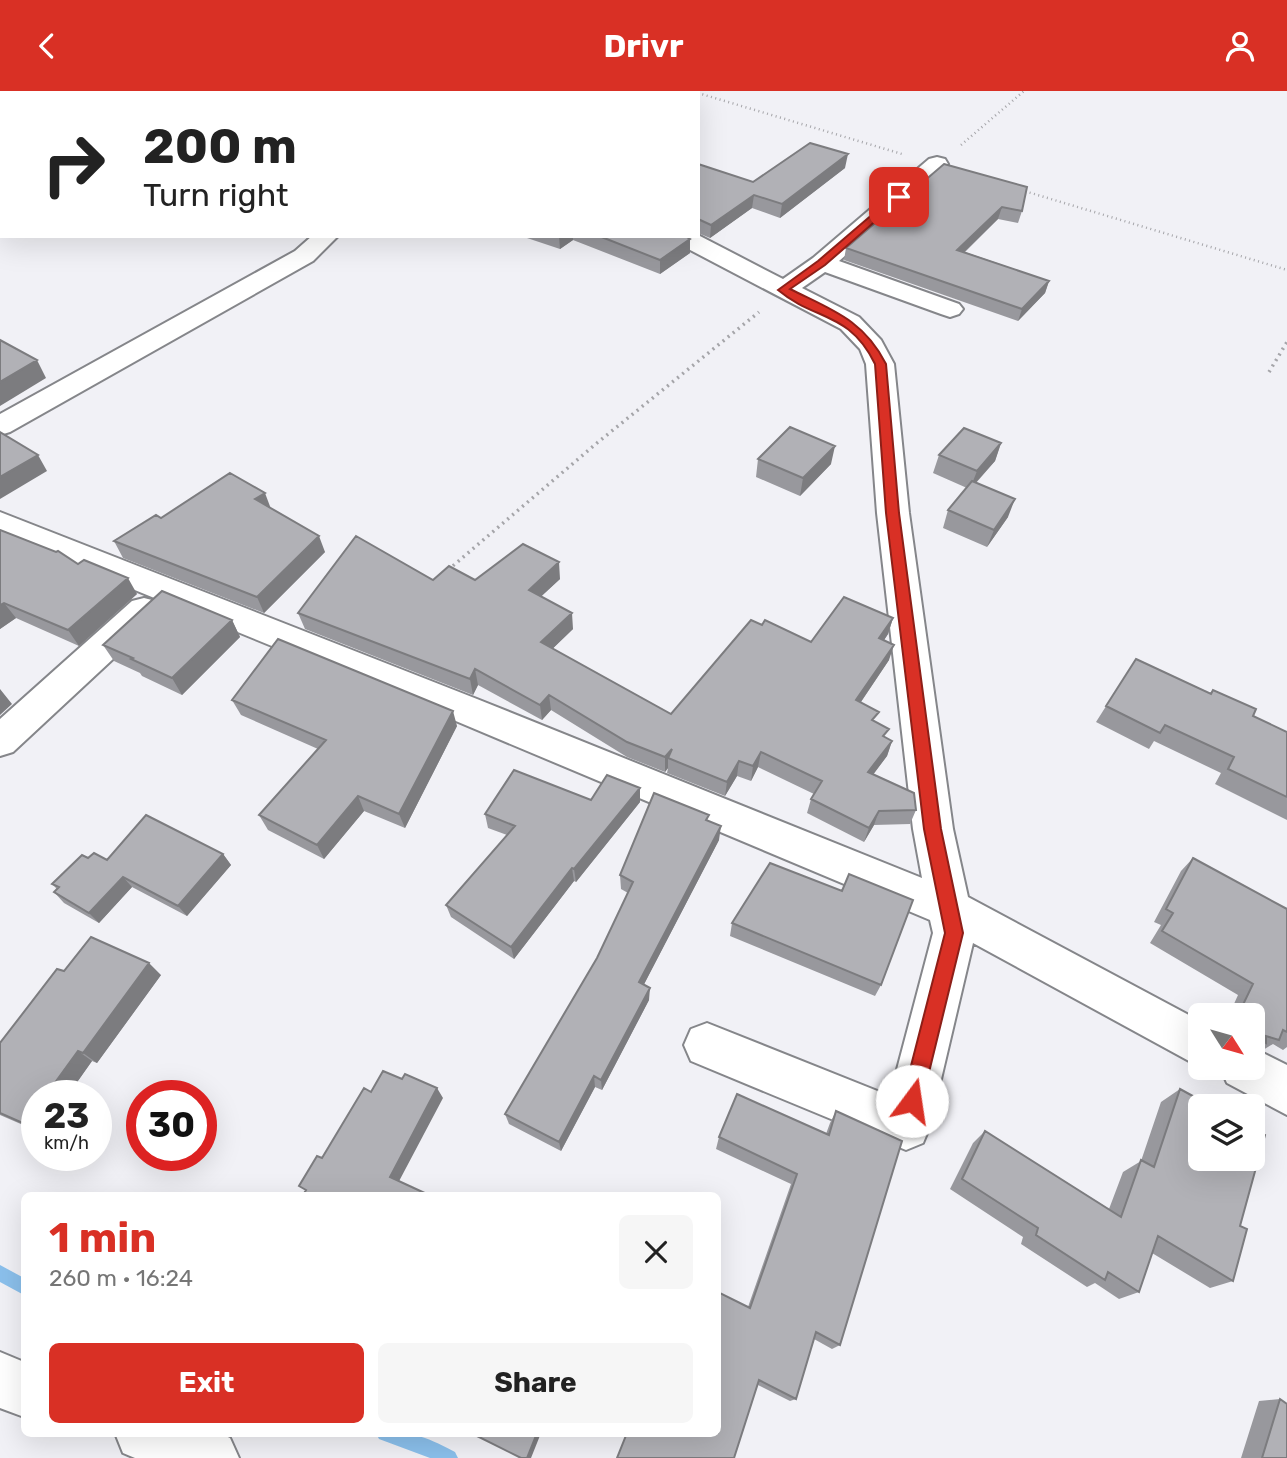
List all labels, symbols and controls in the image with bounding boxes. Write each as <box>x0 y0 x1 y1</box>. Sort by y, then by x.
icon: back <box>28 27 66 65</box>
text: Drivr <box>603 27 684 65</box>
icon: person <box>1221 27 1259 65</box>
text: 200 m <box>143 117 297 175</box>
icon: right <box>28 119 119 210</box>
pin <box>869 167 929 227</box>
text: Turn right <box>143 176 288 214</box>
icon: arrive <box>880 178 918 216</box>
north arrow <box>1188 1003 1265 1080</box>
map controls <box>1188 1003 1265 1171</box>
position arrow <box>875 1064 949 1138</box>
speed limit sign: 30 <box>126 1080 217 1171</box>
button: layers <box>1188 1094 1265 1171</box>
text: 23 <box>44 1095 89 1137</box>
text: km/h <box>44 1132 89 1154</box>
text: 1 min <box>49 1213 156 1263</box>
button: close <box>619 1215 693 1289</box>
text: 260 m · 16:24 <box>49 1264 193 1292</box>
button: Exit <box>49 1343 364 1423</box>
button: Share <box>378 1343 693 1423</box>

